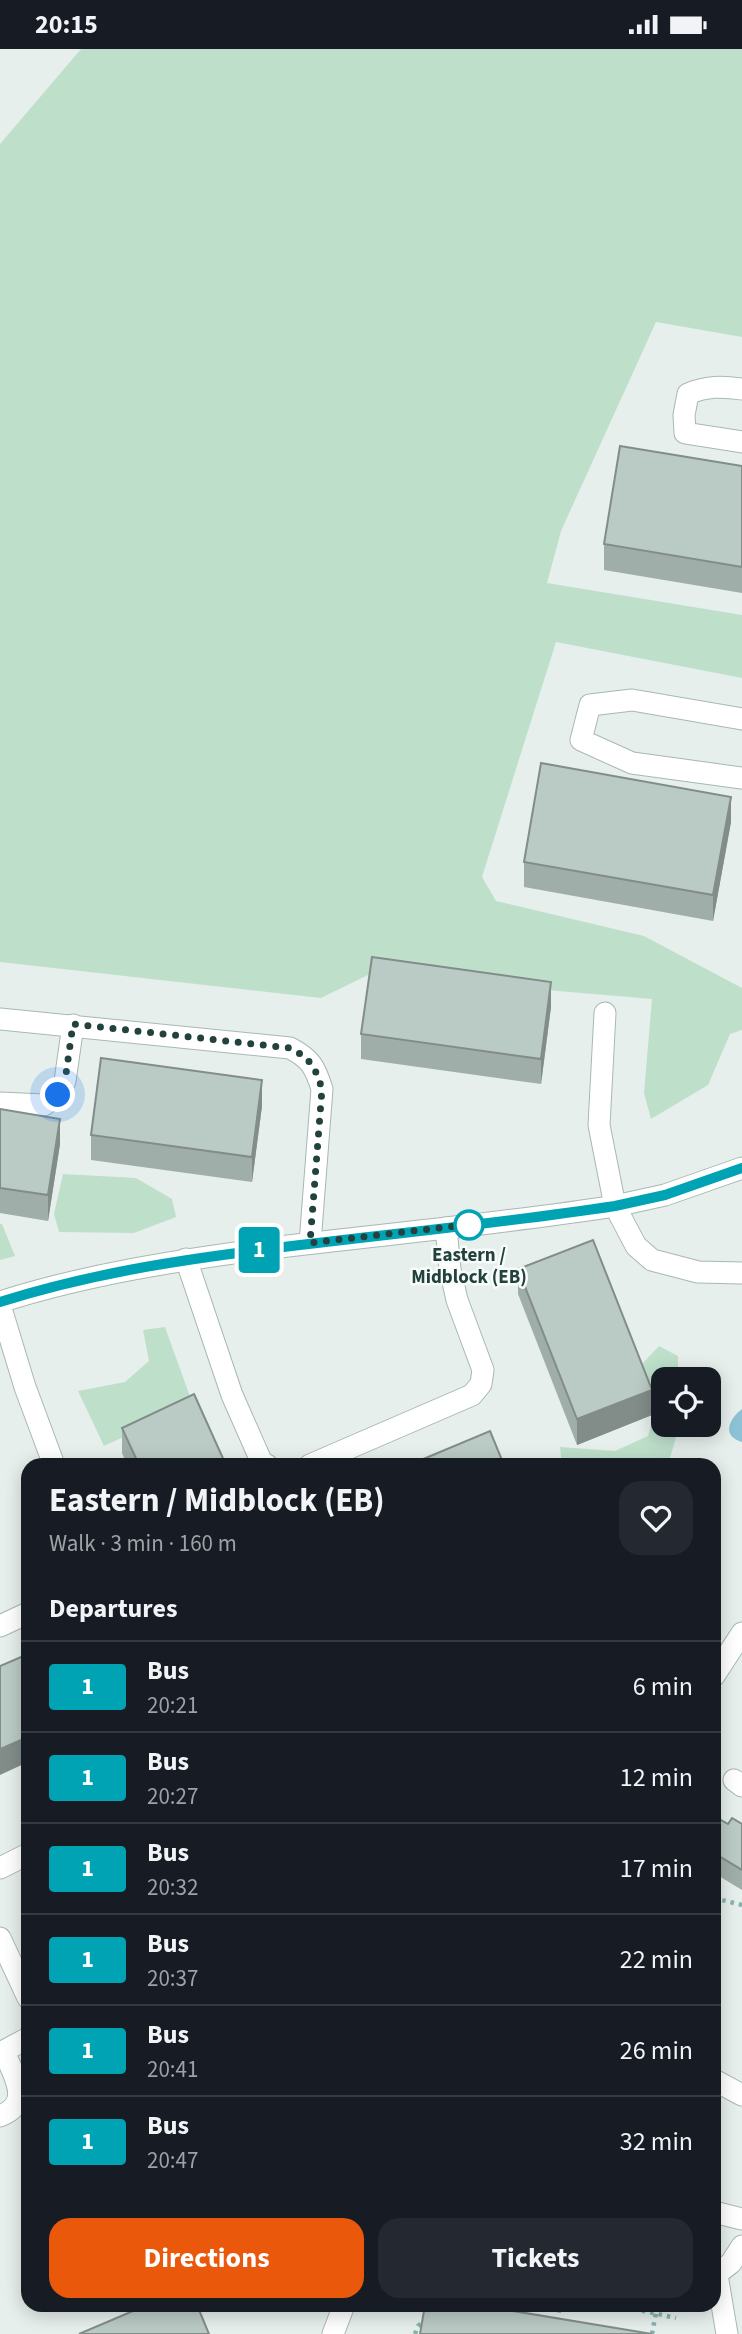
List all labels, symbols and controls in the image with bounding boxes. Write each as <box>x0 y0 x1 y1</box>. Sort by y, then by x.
text: 20:15 <box>35 6 98 43</box>
your location <box>40 1077 75 1112</box>
marker: Eastern / Midblock (EB) <box>454 1210 484 1240</box>
line badge: 1 <box>236 1227 282 1273</box>
text: 1 <box>253 1232 265 1267</box>
place label: Eastern / Midblock (EB) <box>411 1242 527 1291</box>
map controls <box>651 1367 721 1437</box>
button: locate <box>651 1367 721 1437</box>
text: Eastern / Midblock (EB) <box>49 1477 385 1524</box>
button: heart <box>619 1481 693 1555</box>
text: Walk · 3 min · 160 m <box>49 1527 237 1560</box>
text: Departures <box>49 1590 177 1627</box>
text: Bus <box>147 1652 189 1689</box>
text: 6 min <box>633 1668 693 1705</box>
text: 1 <box>81 1669 94 1704</box>
text: 20:21 <box>147 1689 198 1722</box>
text: Bus <box>147 1743 189 1780</box>
text: 12 min <box>620 1759 693 1796</box>
text: 1 <box>81 1760 94 1795</box>
text: 20:27 <box>147 1780 198 1813</box>
text: Bus <box>147 1834 189 1871</box>
text: 17 min <box>620 1850 693 1887</box>
text: 1 <box>81 1851 94 1886</box>
text: 20:32 <box>147 1871 198 1904</box>
text: Bus <box>147 1925 189 1962</box>
text: 22 min <box>620 1941 693 1978</box>
text: 1 <box>81 1942 94 1977</box>
text: 20:37 <box>147 1962 198 1995</box>
text: Bus <box>147 2016 189 2053</box>
text: 26 min <box>620 2032 693 2069</box>
text: 1 <box>81 2033 94 2068</box>
text: 20:41 <box>147 2053 198 2086</box>
text: Bus <box>147 2107 189 2144</box>
text: 32 min <box>620 2123 693 2160</box>
text: 1 <box>81 2124 94 2159</box>
text: 20:47 <box>147 2144 198 2177</box>
button: Directions <box>49 2218 364 2298</box>
button: Tickets <box>378 2218 693 2298</box>

